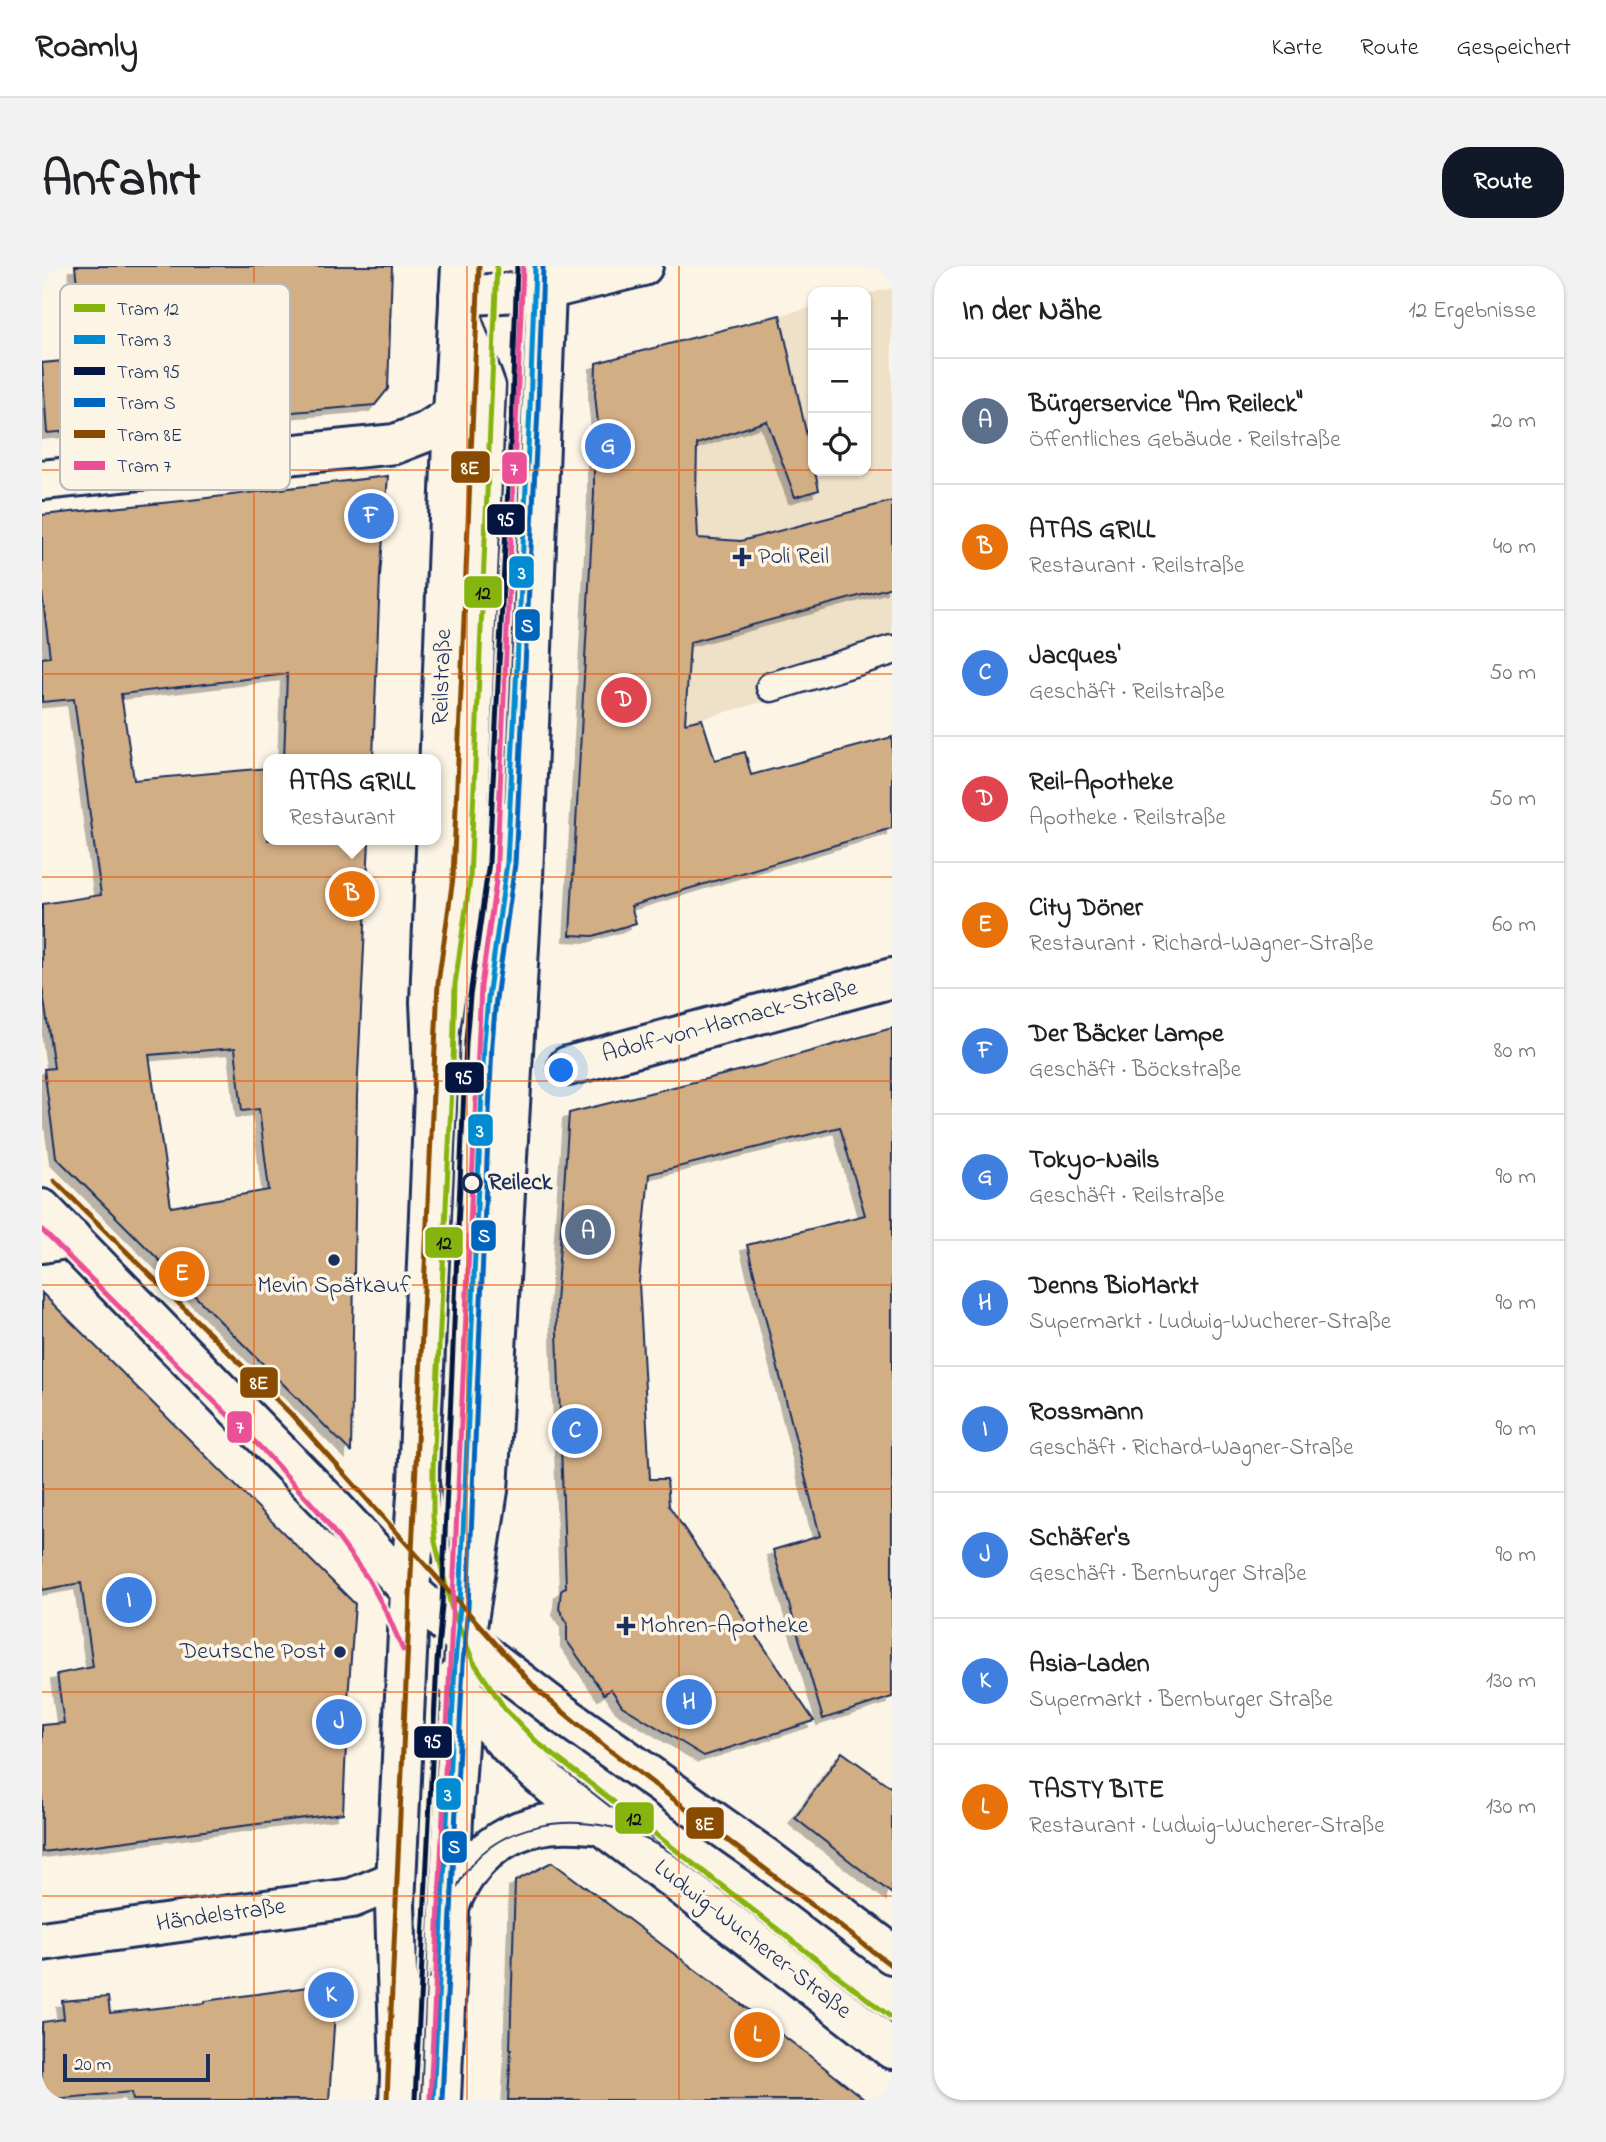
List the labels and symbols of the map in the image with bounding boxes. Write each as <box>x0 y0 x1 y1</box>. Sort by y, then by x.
legend <box>60 284 290 490</box>
text: Tram 12 <box>117 297 179 324</box>
text: Tram 3 <box>117 328 172 355</box>
text: Tram 95 <box>117 360 180 387</box>
text: Tram S <box>117 391 176 418</box>
pin: G <box>585 420 631 472</box>
text: Tram 8E <box>117 423 182 450</box>
line badge: 8E <box>450 450 491 484</box>
line badge: 7 <box>501 451 528 485</box>
text: Tram 7 <box>117 454 172 481</box>
text: 8E <box>460 456 479 483</box>
text: 7 <box>510 457 518 484</box>
pin: F <box>348 490 394 542</box>
line badge: 95 <box>486 503 526 536</box>
text: 95 <box>497 508 514 535</box>
place label: Poli Reil <box>758 540 829 575</box>
marker: Poli Reil <box>732 547 752 567</box>
line badge: 3 <box>508 555 535 589</box>
text: 3 <box>517 561 526 588</box>
line badge: 12 <box>463 575 503 609</box>
text: 12 <box>475 581 491 608</box>
line badge: S <box>514 608 541 642</box>
text: S <box>521 614 533 641</box>
street label: Reilstraße <box>424 628 462 726</box>
pin: D <box>601 674 647 726</box>
pin: B <box>329 868 375 920</box>
street label: Adolf-von-Harnack-Straße <box>598 971 862 1073</box>
your location <box>544 1053 578 1087</box>
line badge: 95 <box>444 1061 485 1094</box>
text: 95 <box>455 1066 472 1093</box>
line badge: 3 <box>467 1113 494 1147</box>
text: 3 <box>475 1119 484 1146</box>
place label: Reileck <box>488 1166 553 1201</box>
marker: Reileck <box>462 1173 482 1193</box>
pin: A <box>565 1206 611 1258</box>
line badge: S <box>470 1219 497 1252</box>
text: S <box>478 1224 490 1251</box>
line badge: 12 <box>424 1226 464 1259</box>
text: 12 <box>436 1231 452 1258</box>
pin: E <box>159 1248 205 1300</box>
marker: Mevin Spätkauf <box>326 1252 342 1268</box>
place label: Mevin Spätkauf <box>257 1269 412 1304</box>
line badge: 8E <box>239 1366 279 1399</box>
text: 8E <box>249 1371 268 1398</box>
pin: C <box>552 1405 598 1457</box>
line badge: 7 <box>226 1410 253 1444</box>
text: 7 <box>236 1415 244 1442</box>
pin: I <box>106 1574 152 1626</box>
place label: Mohren-Apotheke <box>640 1609 809 1644</box>
marker: Mohren-Apotheke <box>618 1618 634 1634</box>
place label: Deutsche Post <box>179 1635 326 1670</box>
marker: Deutsche Post <box>332 1644 348 1660</box>
pin: H <box>666 1676 712 1728</box>
pin: J <box>316 1696 362 1748</box>
line badge: 95 <box>413 1725 453 1759</box>
text: 95 <box>424 1730 441 1757</box>
line badge: 3 <box>435 1777 462 1811</box>
text: 3 <box>443 1783 452 1810</box>
line badge: 12 <box>614 1801 655 1835</box>
line badge: 8E <box>685 1806 725 1840</box>
text: 12 <box>626 1807 642 1834</box>
text: 8E <box>695 1812 714 1839</box>
line badge: S <box>441 1830 468 1864</box>
text: S <box>448 1835 460 1862</box>
street label: Ludwig-Wucherer-Straße <box>646 1851 859 2029</box>
street label: Händelstraße <box>154 1890 288 1942</box>
pin: K <box>308 1969 354 2021</box>
pin: L <box>734 2009 780 2061</box>
scale bar <box>63 2051 210 2083</box>

